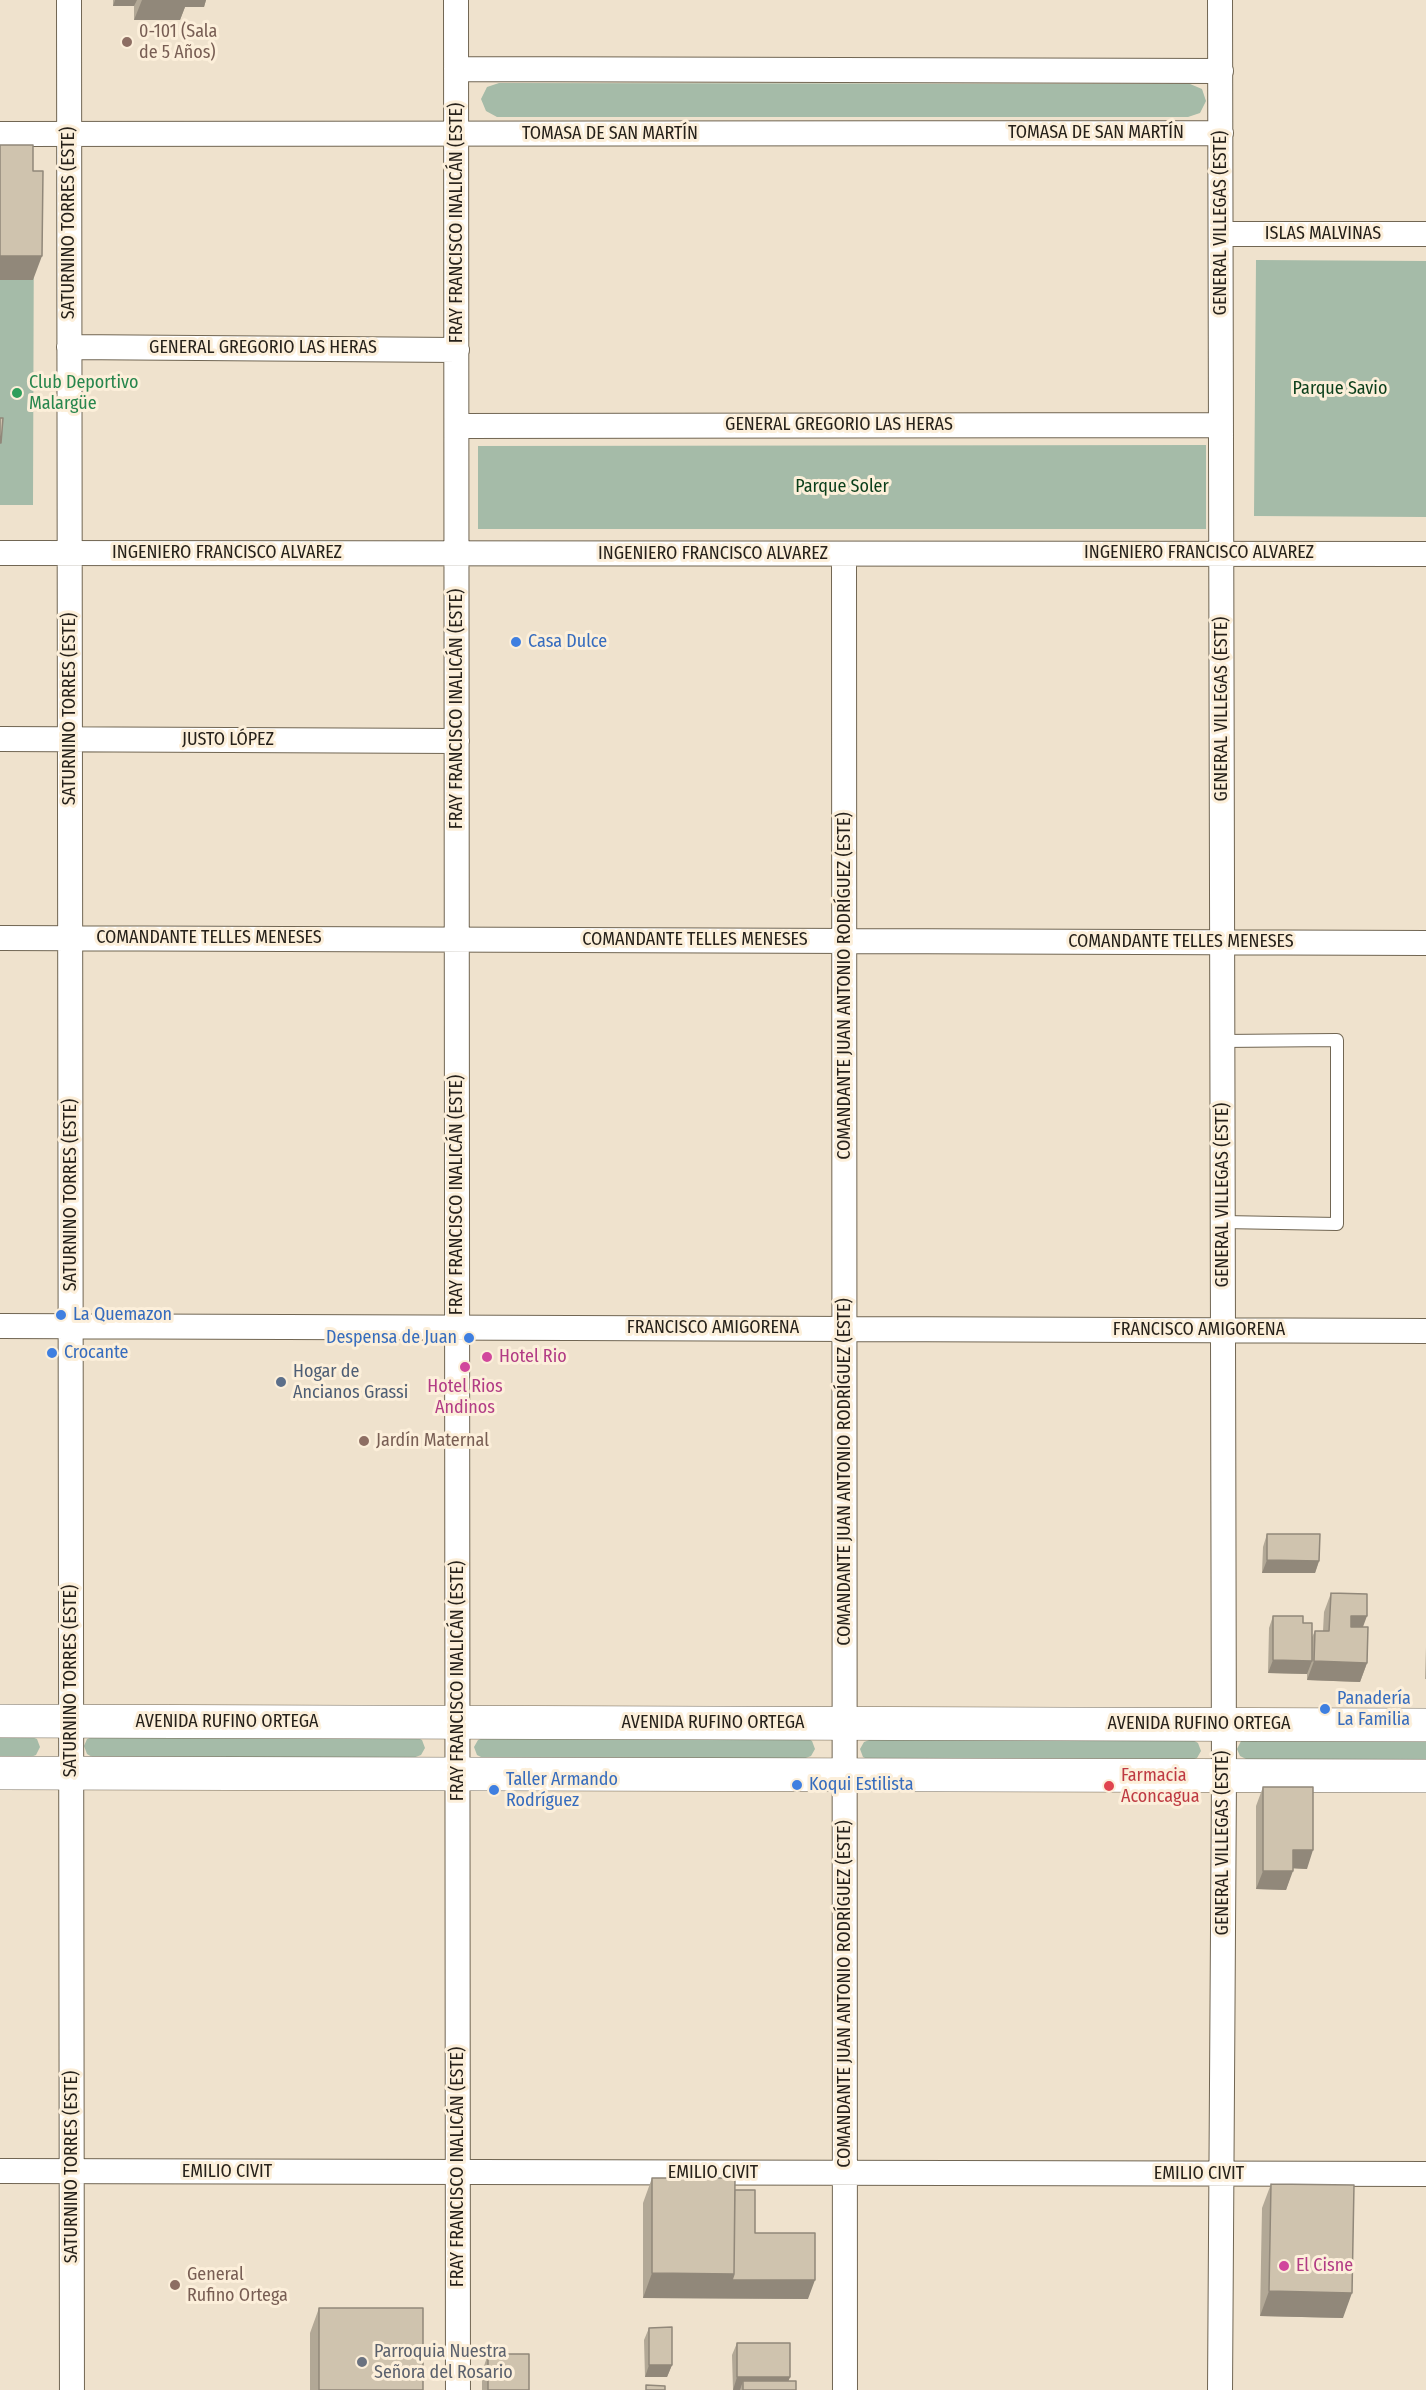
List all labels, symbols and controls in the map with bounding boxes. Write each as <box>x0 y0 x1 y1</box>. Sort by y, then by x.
place label: 0-101 (Sala de 5 Años) <box>139 21 217 63</box>
marker: 0-101 (Sala de 5 Años) <box>120 35 134 49</box>
street label: FRAY FRANCISCO INALICÁN (ESTE) <box>446 103 468 343</box>
street label: TOMASA DE SAN MARTÍN <box>1008 122 1184 144</box>
street label: TOMASA DE SAN MARTÍN <box>522 123 698 145</box>
street label: SATURNINO TORRES (ESTE) <box>58 127 80 319</box>
street label: GENERAL VILLEGAS (ESTE) <box>1210 131 1232 315</box>
street label: ISLAS MALVINAS <box>1265 223 1381 245</box>
street label: GENERAL GREGORIO LAS HERAS <box>149 337 377 359</box>
place label: Club Deportivo Malargüe <box>29 372 138 415</box>
park label: Parque Savio <box>1293 378 1387 400</box>
marker: Club Deportivo Malargüe <box>10 386 24 400</box>
street label: GENERAL GREGORIO LAS HERAS <box>725 414 953 436</box>
park label: Parque Soler <box>795 476 889 498</box>
street label: INGENIERO FRANCISCO ALVAREZ <box>112 542 342 564</box>
street label: INGENIERO FRANCISCO ALVAREZ <box>1084 542 1314 564</box>
street label: INGENIERO FRANCISCO ALVAREZ <box>598 543 828 565</box>
street label: FRAY FRANCISCO INALICÁN (ESTE) <box>446 589 468 829</box>
street label: SATURNINO TORRES (ESTE) <box>59 613 81 805</box>
street label: GENERAL VILLEGAS (ESTE) <box>1211 617 1233 801</box>
place label: Casa Dulce <box>528 631 607 653</box>
marker: Casa Dulce <box>509 635 523 649</box>
street label: JUSTO LÓPEZ <box>182 729 274 751</box>
street label: COMANDANTE JUAN ANTONIO RODRÍGUEZ (ESTE) <box>834 812 856 1160</box>
street label: COMANDANTE TELLES MENESES <box>96 927 322 949</box>
street label: COMANDANTE TELLES MENESES <box>582 929 808 951</box>
street label: COMANDANTE TELLES MENESES <box>1068 931 1294 953</box>
street label: FRAY FRANCISCO INALICÁN (ESTE) <box>446 1075 468 1315</box>
street label: SATURNINO TORRES (ESTE) <box>60 1099 82 1291</box>
street label: GENERAL VILLEGAS (ESTE) <box>1212 1103 1234 1287</box>
street label: COMANDANTE JUAN ANTONIO RODRÍGUEZ (ESTE) <box>834 1298 856 1646</box>
place label: La Quemazon <box>73 1304 172 1326</box>
marker: La Quemazon <box>54 1308 68 1322</box>
street label: FRANCISCO AMIGORENA <box>627 1317 799 1339</box>
street label: FRANCISCO AMIGORENA <box>1113 1319 1285 1341</box>
place label: Despensa de Juan <box>326 1327 457 1349</box>
marker: Despensa de Juan <box>462 1331 476 1345</box>
place label: Crocante <box>64 1342 128 1364</box>
marker: Crocante <box>45 1346 59 1360</box>
place label: Hotel Rio <box>499 1346 567 1368</box>
marker: Hotel Rio <box>480 1350 494 1364</box>
marker: Hotel Rios Andinos <box>458 1360 472 1374</box>
place label: Hogar de Ancianos Grassi <box>293 1361 408 1404</box>
marker: Hogar de Ancianos Grassi <box>274 1375 288 1389</box>
place label: Hotel Rios Andinos <box>427 1376 503 1418</box>
place label: Jardín Maternal <box>376 1430 489 1452</box>
marker: Jardín Maternal <box>357 1434 371 1448</box>
street label: FRAY FRANCISCO INALICÁN (ESTE) <box>447 1561 469 1801</box>
street label: SATURNINO TORRES (ESTE) <box>60 1585 82 1777</box>
place label: Panadería La Familia <box>1337 1688 1411 1730</box>
marker: Panadería La Familia <box>1318 1702 1332 1716</box>
street label: AVENIDA RUFINO ORTEGA <box>136 1711 318 1733</box>
street label: AVENIDA RUFINO ORTEGA <box>622 1712 804 1734</box>
street label: AVENIDA RUFINO ORTEGA <box>1108 1713 1290 1735</box>
street label: GENERAL VILLEGAS (ESTE) <box>1212 1751 1234 1935</box>
place label: Farmacia Aconcagua <box>1121 1765 1199 1808</box>
place label: Taller Armando Rodríguez <box>506 1769 618 1812</box>
place label: Koqui Estilista <box>809 1774 914 1796</box>
marker: Koqui Estilista <box>790 1778 804 1792</box>
marker: Farmacia Aconcagua <box>1102 1779 1116 1793</box>
marker: Taller Armando Rodríguez <box>487 1783 501 1797</box>
street label: COMANDANTE JUAN ANTONIO RODRÍGUEZ (ESTE) <box>834 1820 856 2168</box>
street label: FRAY FRANCISCO INALICÁN (ESTE) <box>447 2047 469 2287</box>
street label: SATURNINO TORRES (ESTE) <box>61 2071 83 2263</box>
street label: EMILIO CIVIT <box>182 2161 272 2183</box>
street label: EMILIO CIVIT <box>668 2162 758 2184</box>
street label: EMILIO CIVIT <box>1154 2163 1244 2185</box>
place label: El Cisne <box>1296 2255 1353 2277</box>
marker: El Cisne <box>1277 2259 1291 2273</box>
place label: General Rufino Ortega <box>187 2264 288 2306</box>
marker: General Rufino Ortega <box>168 2278 182 2292</box>
place label: Parroquia Nuestra Señora del Rosario <box>374 2341 513 2384</box>
marker: Parroquia Nuestra Señora del Rosario <box>355 2355 369 2369</box>

